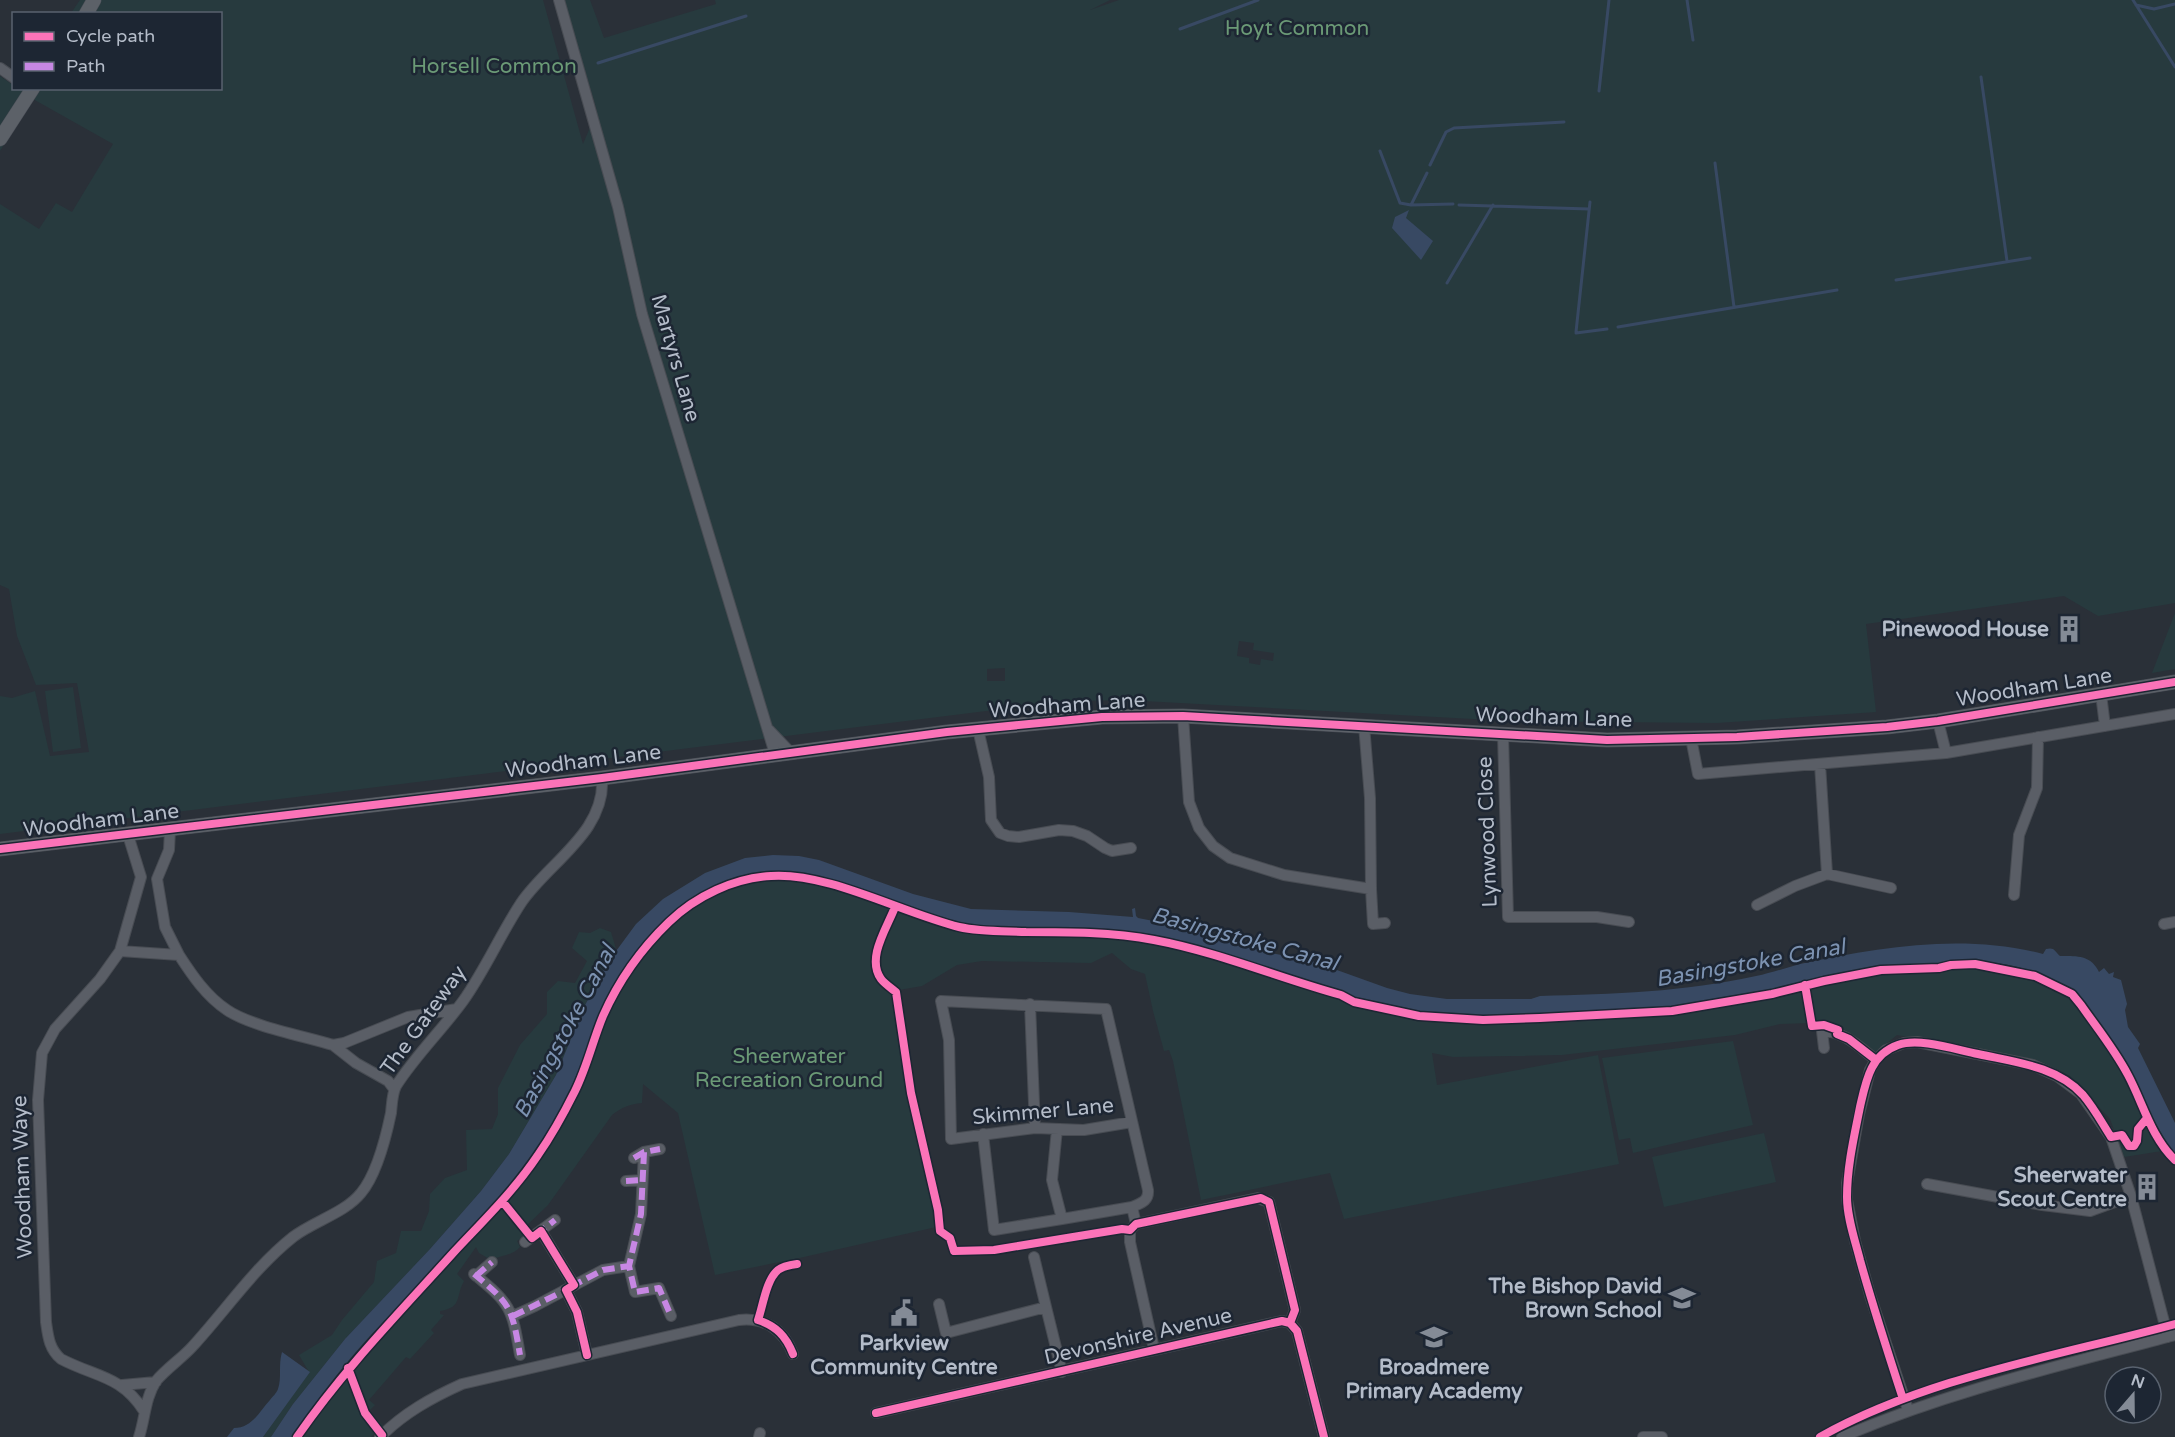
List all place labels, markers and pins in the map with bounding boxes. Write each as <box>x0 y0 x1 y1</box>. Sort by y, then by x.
building icon: Pinewood House <box>2054 614 2084 644</box>
place label: Pinewood House <box>1881 617 2049 642</box>
place label: Sheerwater Scout Centre <box>1998 1163 2128 1212</box>
building icon: Sheerwater Scout Centre <box>2132 1172 2162 1202</box>
place label: The Bishop David Brown School <box>1487 1274 1662 1323</box>
school or university icon: The Bishop David Brown School <box>1667 1283 1697 1313</box>
public building icon: Parkview Community Centre <box>889 1298 919 1328</box>
school or university icon: Broadmere Primary Academy <box>1419 1322 1449 1352</box>
place label: Parkview Community Centre <box>810 1331 998 1380</box>
place label: Broadmere Primary Academy <box>1346 1355 1523 1404</box>

